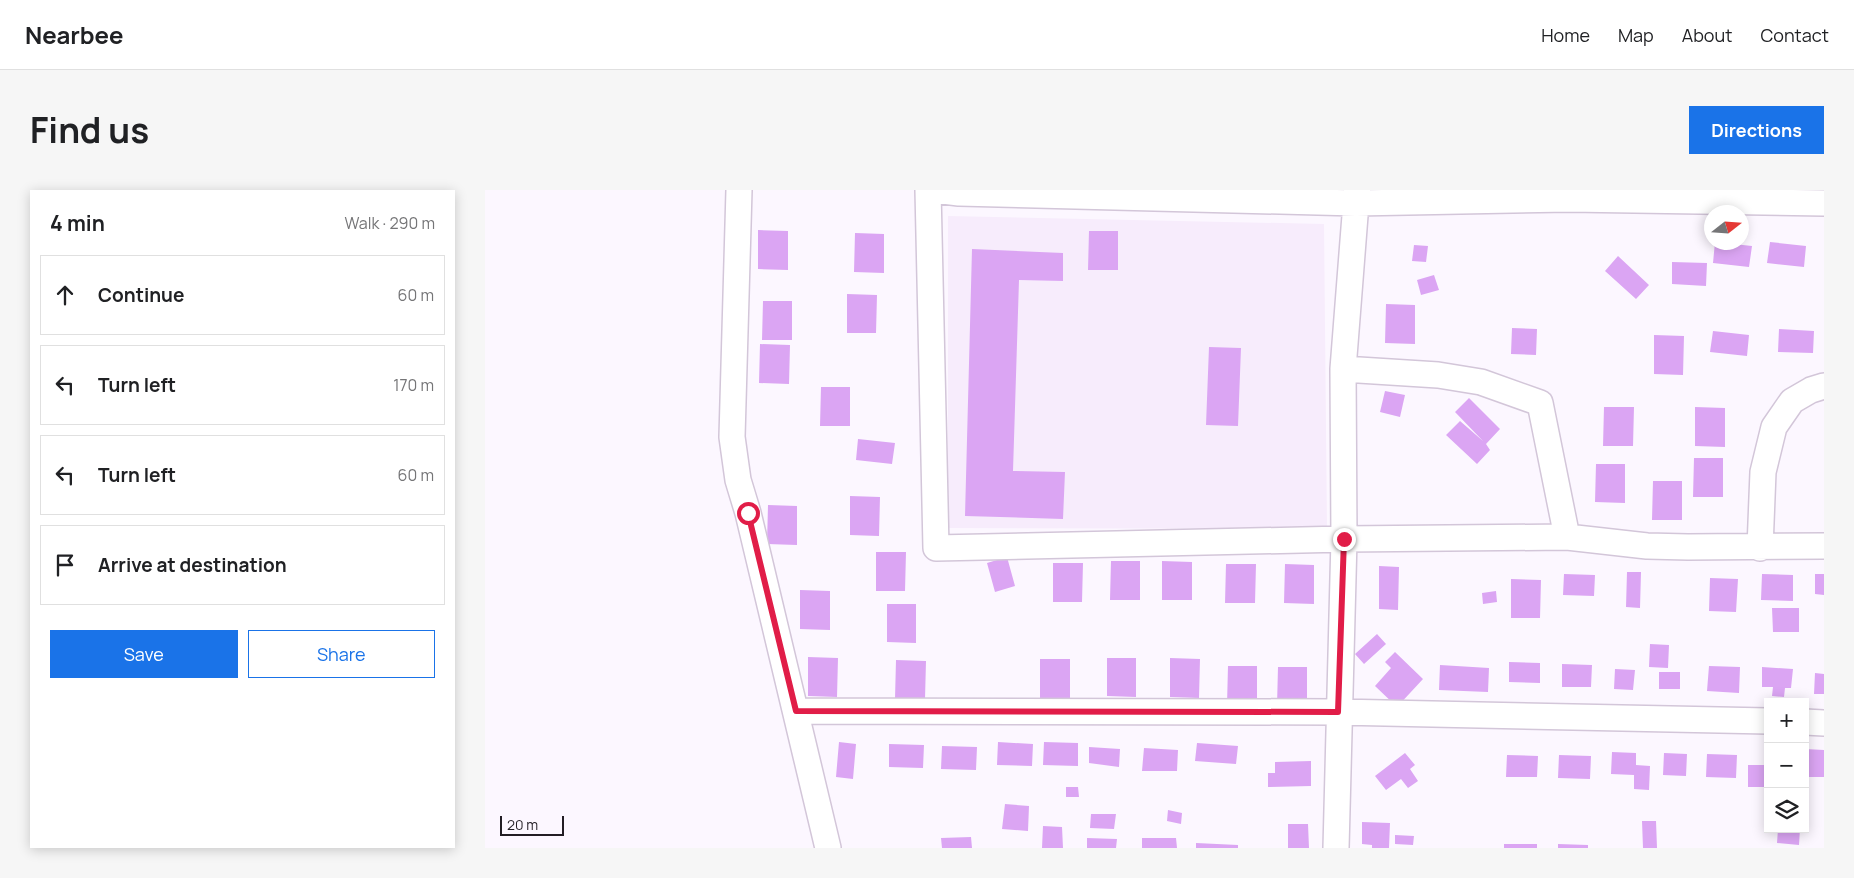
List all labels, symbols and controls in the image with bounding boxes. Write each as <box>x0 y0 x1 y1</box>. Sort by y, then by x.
text: Nearbee <box>25 18 124 51</box>
text: Home <box>1541 23 1590 47</box>
text: Map <box>1618 23 1654 47</box>
text: About <box>1682 23 1732 47</box>
text: Contact <box>1760 23 1829 47</box>
text: Find us <box>30 106 149 154</box>
button: Directions <box>1689 106 1824 154</box>
north arrow <box>1704 205 1749 250</box>
text: 4 min <box>50 209 105 237</box>
text: Walk · 290 m <box>345 212 435 234</box>
icon: ahead <box>51 281 79 309</box>
text: Continue <box>98 282 184 308</box>
text: 60 m <box>398 284 434 306</box>
icon: left <box>51 371 79 399</box>
text: Turn left <box>98 372 176 398</box>
text: 170 m <box>393 374 434 396</box>
icon: left <box>51 461 79 489</box>
text: Turn left <box>98 462 176 488</box>
text: 60 m <box>398 464 434 486</box>
route start <box>737 502 760 525</box>
route end <box>1333 528 1356 551</box>
icon: arrive <box>51 551 79 579</box>
text: Arrive at destination <box>98 552 287 578</box>
button: Save <box>50 630 238 678</box>
button: Share <box>248 630 435 678</box>
map controls <box>1764 698 1809 833</box>
button: + <box>1764 698 1809 743</box>
button: − <box>1764 743 1809 788</box>
button: layers <box>1764 788 1809 833</box>
scale bar <box>500 813 564 836</box>
text: 20 m <box>507 815 538 834</box>

